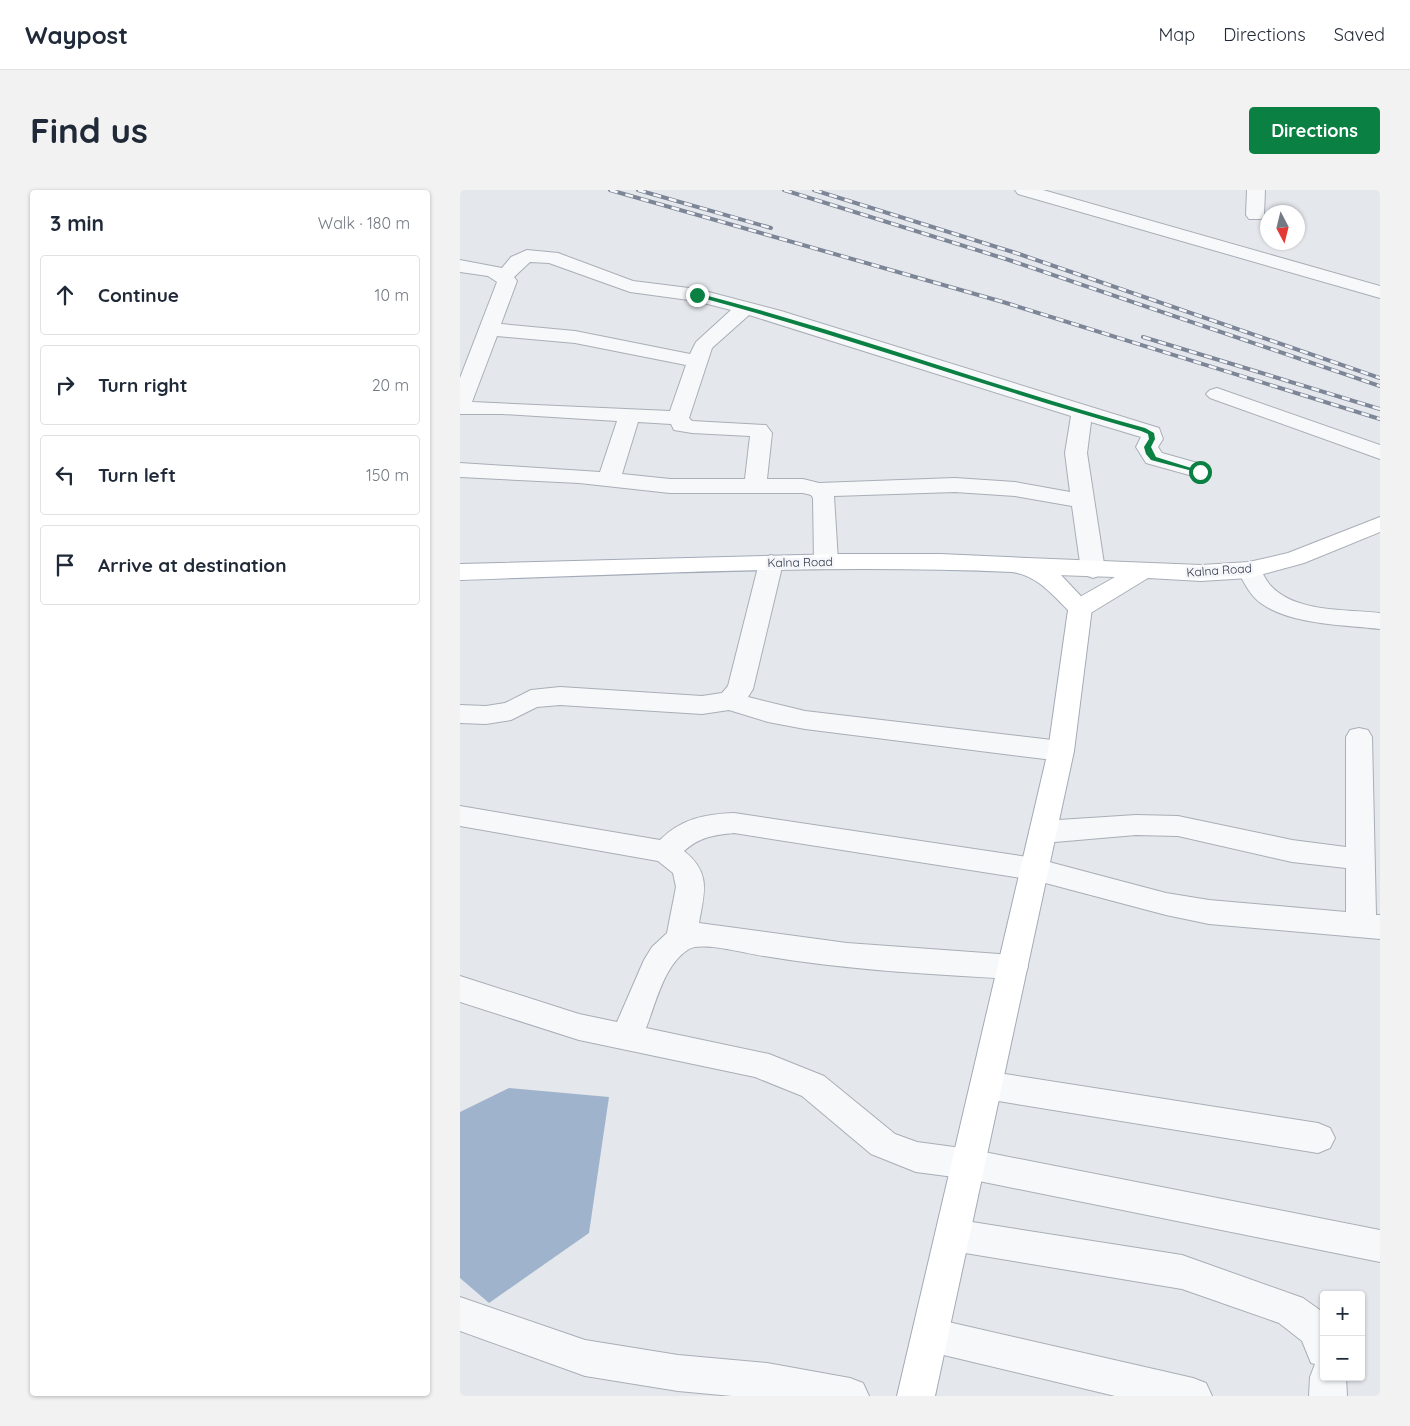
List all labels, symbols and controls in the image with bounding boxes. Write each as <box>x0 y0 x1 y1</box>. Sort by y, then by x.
text: Waypost <box>25 20 128 50</box>
text: Map <box>1158 23 1195 46</box>
text: Directions <box>1223 23 1306 46</box>
text: Saved <box>1334 23 1385 46</box>
button: Directions <box>1249 107 1380 154</box>
text: Find us <box>30 108 148 152</box>
north arrow <box>1260 205 1305 250</box>
text: 3 min <box>50 210 104 236</box>
text: Walk · 180 m <box>318 213 410 233</box>
icon: ahead <box>51 281 79 309</box>
text: Continue <box>98 283 179 307</box>
route end <box>686 284 709 307</box>
text: 10 m <box>375 285 409 305</box>
icon: right <box>51 371 79 399</box>
text: Turn right <box>98 373 187 397</box>
text: 20 m <box>372 375 409 395</box>
icon: left <box>51 461 79 489</box>
route start <box>1189 461 1212 484</box>
text: Turn left <box>98 463 176 487</box>
text: 150 m <box>366 465 409 485</box>
icon: arrive <box>51 551 79 579</box>
text: Arrive at destination <box>98 553 287 577</box>
street label: Kalna Road <box>767 554 833 570</box>
street label: Kalna Road <box>1186 560 1252 580</box>
map controls <box>1320 1291 1365 1381</box>
button: + <box>1320 1291 1365 1336</box>
button: − <box>1320 1336 1365 1381</box>

